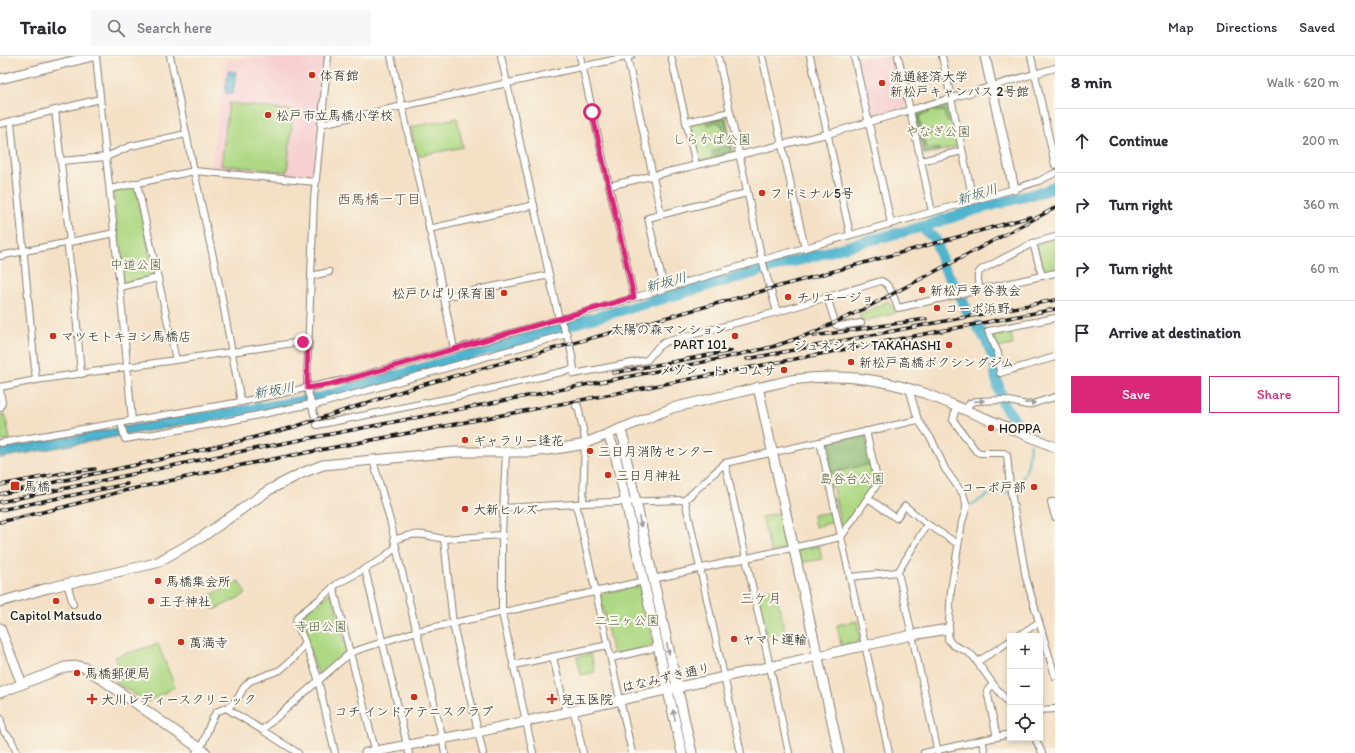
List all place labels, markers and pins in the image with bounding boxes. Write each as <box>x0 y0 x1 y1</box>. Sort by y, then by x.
place label: 体育館 <box>320 68 359 83</box>
place label: 流通経済大学 新松戸キャンパス 2号館 <box>890 69 1029 99</box>
marker: 体育館 <box>307 70 317 80</box>
marker: 流通経済大学 新松戸キャンパス 2号館 <box>877 78 887 88</box>
place label: 松戸市立馬橋小学校 <box>276 108 393 123</box>
marker: 松戸市立馬橋小学校 <box>263 110 273 120</box>
place label: フドミナル5号 <box>770 186 854 201</box>
marker: フドミナル5号 <box>757 188 767 198</box>
place label: 新松戸幸谷教会 <box>930 283 1021 298</box>
marker: 新松戸幸谷教会 <box>917 285 927 295</box>
place label: 松戸ひばり保育園 <box>392 286 496 301</box>
marker: 松戸ひばり保育園 <box>499 288 509 298</box>
place label: チリエージョ <box>796 290 874 305</box>
marker: チリエージョ <box>783 292 793 302</box>
place label: コーポ浜野 <box>945 301 1010 316</box>
marker: コーポ浜野 <box>932 303 942 313</box>
place label: 太陽の森マンション PART 101 <box>611 322 727 352</box>
place label: マツモトキヨシ馬橋店 <box>61 329 191 344</box>
marker: マツモトキヨシ馬橋店 <box>48 331 58 341</box>
marker: 太陽の森マンション PART 101 <box>730 331 740 341</box>
place label: ジュネシオンTAKAHASHI <box>793 338 941 353</box>
marker: ジュネシオンTAKAHASHI <box>944 340 954 350</box>
place label: 新松戸高橋ボクシングジム <box>859 355 1014 370</box>
marker: 新松戸高橋ボクシングジム <box>846 357 856 367</box>
place label: メゾン・ド・コムサ <box>659 363 776 378</box>
marker: メゾン・ド・コムサ <box>779 365 789 375</box>
place label: HOPPA <box>999 421 1041 436</box>
marker: HOPPA <box>986 423 996 433</box>
place label: ギャラリー逢花 <box>473 433 564 448</box>
marker: ギャラリー逢花 <box>460 435 470 445</box>
place label: 三日月消防センター <box>598 444 714 459</box>
marker: 三日月消防センター <box>585 446 595 456</box>
place label: 三日月神社 <box>616 468 681 483</box>
marker: 三日月神社 <box>603 470 613 480</box>
place label: 馬橋 <box>24 479 50 494</box>
marker: 馬橋 <box>9 480 21 492</box>
place label: コーポ戸部 <box>961 480 1026 495</box>
marker: コーポ戸部 <box>1029 482 1039 492</box>
place label: 大新ヒルズ <box>473 502 538 517</box>
marker: 大新ヒルズ <box>460 504 470 514</box>
place label: 馬橋集会所 <box>166 574 231 589</box>
marker: 馬橋集会所 <box>153 576 163 586</box>
place label: 王子神社 <box>159 594 211 609</box>
marker: Capitol Matsudo <box>51 596 61 606</box>
marker: 王子神社 <box>146 596 156 606</box>
place label: Capitol Matsudo <box>10 608 102 623</box>
place label: ヤマト運輸 <box>742 632 807 647</box>
marker: ヤマト運輸 <box>729 634 739 644</box>
place label: 萬満寺 <box>189 635 228 650</box>
marker: 萬満寺 <box>176 637 186 647</box>
place label: 馬橋郵便局 <box>85 666 150 681</box>
marker: 馬橋郵便局 <box>72 668 82 678</box>
place label: 大川レディースクリニック <box>101 692 256 707</box>
marker: コチ インドアテニスクラブ <box>409 692 419 702</box>
place label: 兒玉医院 <box>561 692 613 707</box>
marker: 大川レディースクリニック <box>86 693 98 705</box>
marker: 兒玉医院 <box>546 693 558 705</box>
place label: コチ インドアテニスクラブ <box>334 704 494 719</box>

